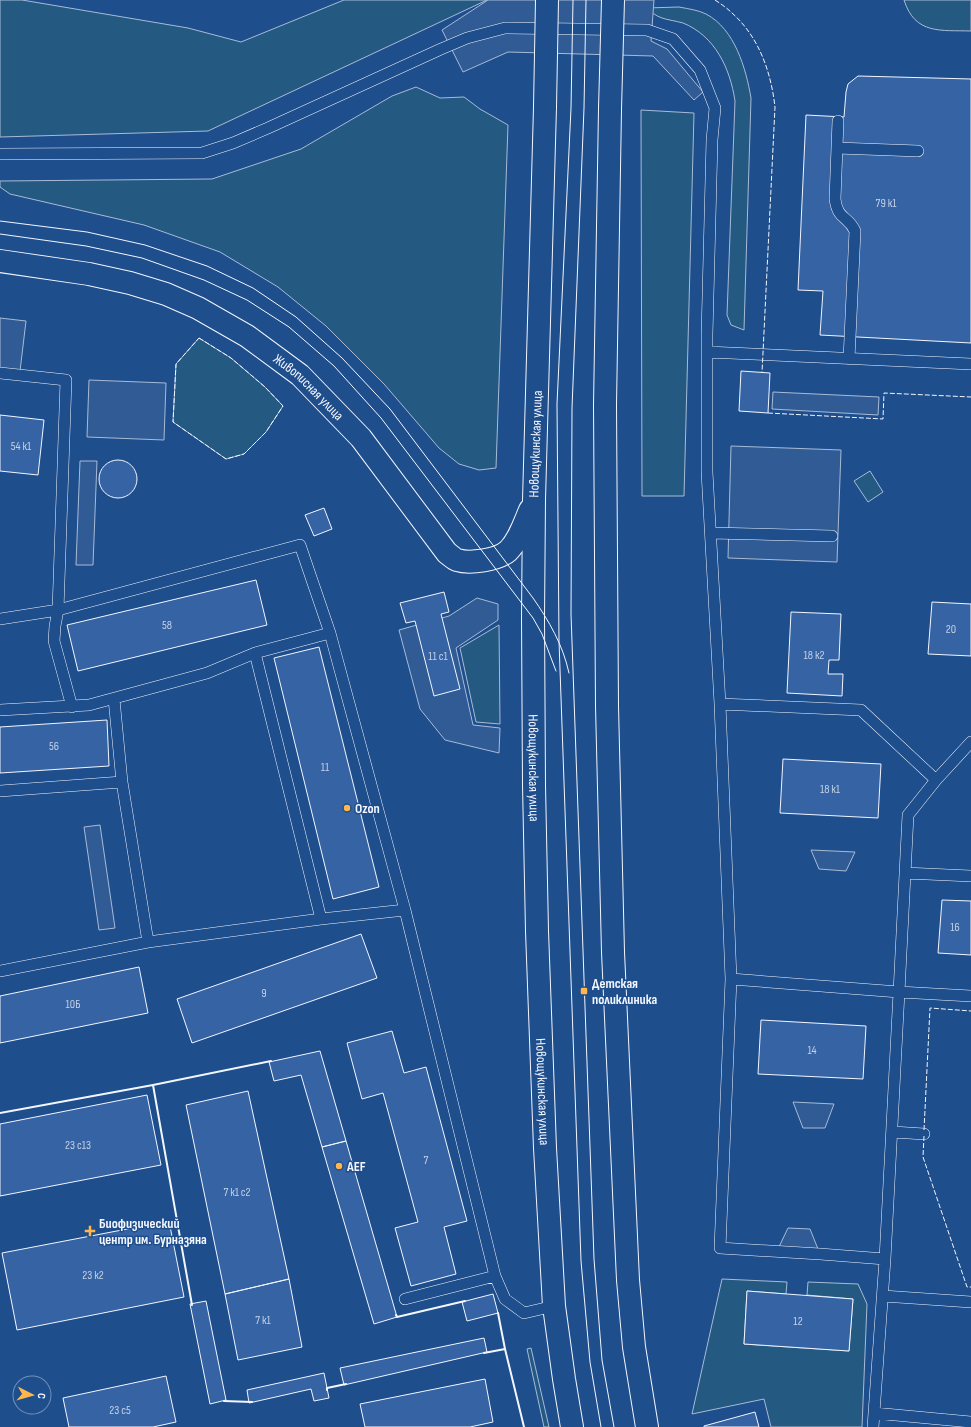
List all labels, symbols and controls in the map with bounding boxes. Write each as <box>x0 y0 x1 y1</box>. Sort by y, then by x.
house number: 79 к1 <box>876 196 897 211</box>
street label: Живописная улица <box>270 350 347 424</box>
street label: Новощукинская улица <box>525 390 546 498</box>
house number: 54 к1 <box>11 439 32 454</box>
house number: 58 <box>162 618 172 633</box>
house number: 20 <box>946 622 956 637</box>
house number: 18 к2 <box>804 648 824 663</box>
house number: 11 с1 <box>428 649 448 664</box>
street label: Новощукинская улица <box>525 714 543 822</box>
house number: 56 <box>49 739 59 754</box>
house number: 11 <box>321 760 330 775</box>
house number: 18 к1 <box>820 782 841 797</box>
place label: Ozon <box>355 800 380 817</box>
marker: Ozon <box>342 803 352 813</box>
house number: 16 <box>950 920 960 935</box>
place label: Детская поликлиника <box>592 975 658 1008</box>
house number: 9 <box>261 986 267 1001</box>
marker: Детская поликлиника <box>579 986 589 996</box>
house number: 10Б <box>66 997 80 1012</box>
street label: Новощукинская улица <box>532 1038 553 1146</box>
house number: 14 <box>807 1043 817 1058</box>
house number: 23 с13 <box>65 1138 91 1153</box>
house number: 7 <box>424 1153 429 1168</box>
place label: AEF <box>346 1158 366 1175</box>
marker: AEF <box>334 1161 344 1171</box>
house number: 7 к1 с2 <box>223 1185 251 1200</box>
place label: Биофизический центр им. Бурназяна <box>99 1215 207 1248</box>
marker: Биофизический центр им. Бурназяна <box>84 1225 96 1237</box>
house number: 23 к2 <box>82 1268 104 1283</box>
house number: 7 к1 <box>255 1313 272 1328</box>
house number: 12 <box>793 1314 803 1329</box>
north arrow <box>12 1375 52 1415</box>
text: С <box>35 1393 48 1400</box>
house number: 23 с5 <box>109 1403 131 1418</box>

